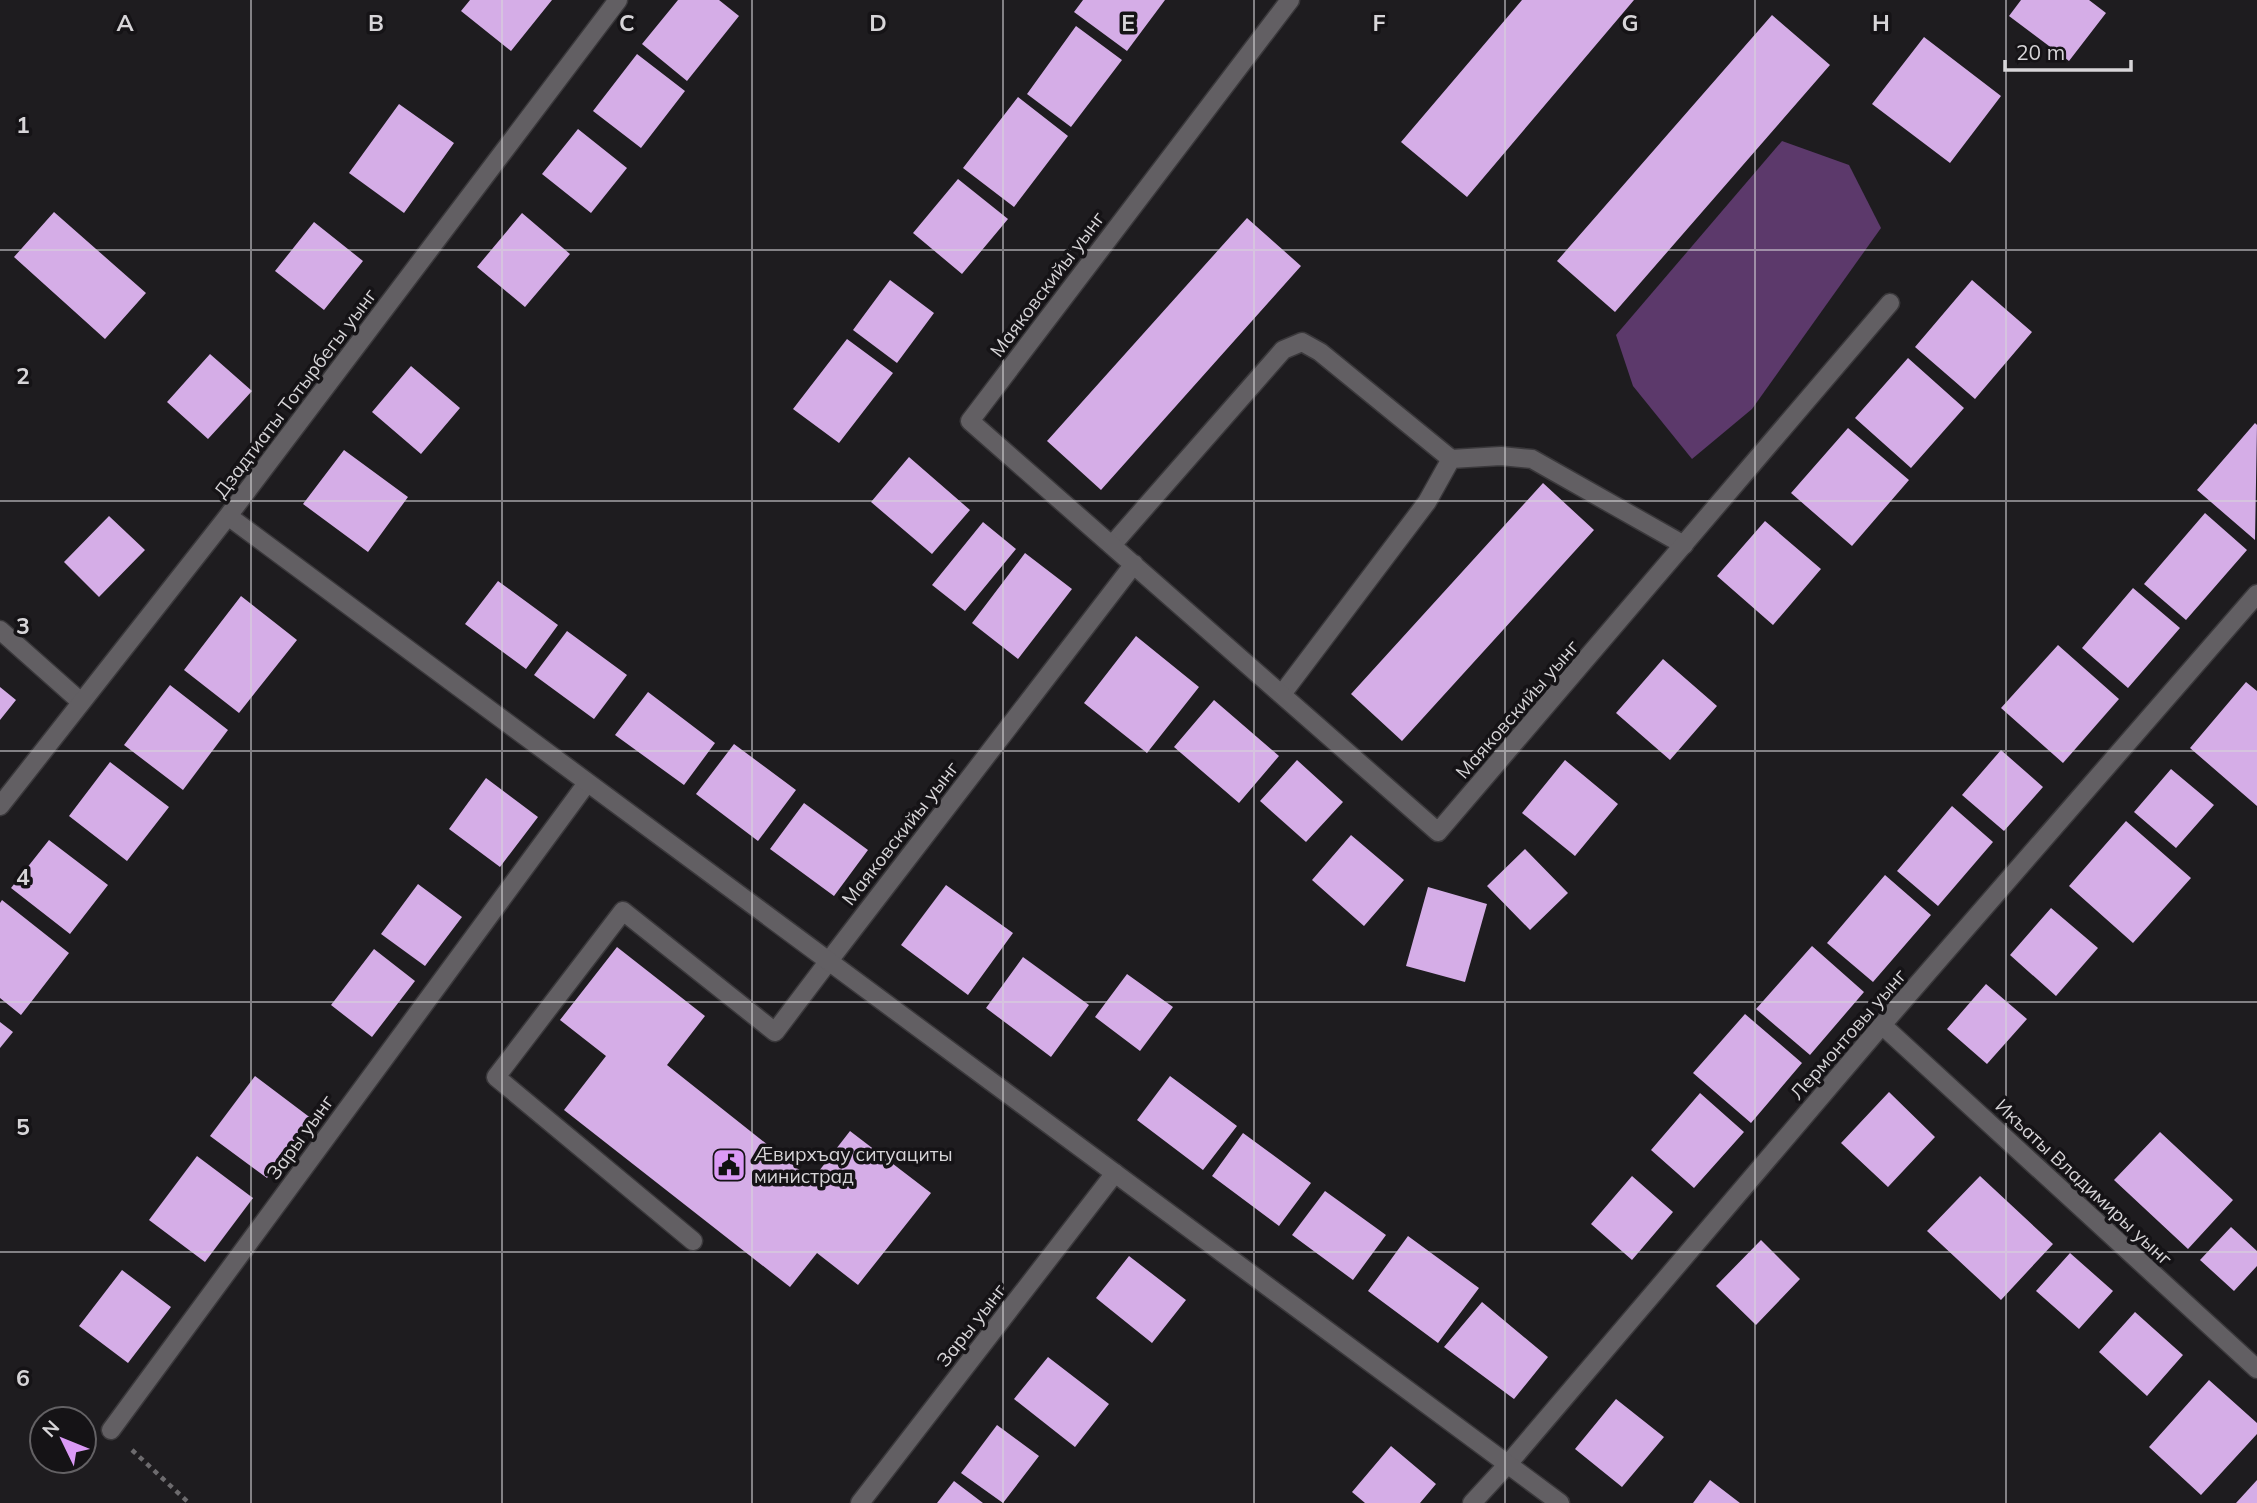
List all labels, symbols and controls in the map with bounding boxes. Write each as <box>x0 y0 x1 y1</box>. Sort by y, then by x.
text: A <box>116 8 134 37</box>
text: B <box>368 8 384 37</box>
text: C <box>619 8 635 37</box>
text: D <box>869 8 887 37</box>
text: E <box>1121 8 1135 37</box>
text: F <box>1372 8 1386 37</box>
text: G <box>1621 8 1639 37</box>
text: H <box>1872 8 1890 37</box>
scale bar <box>2005 28 2131 72</box>
text: 20 m <box>2016 39 2065 65</box>
text: 1 <box>16 110 30 139</box>
street label: Маяковскийы уынг <box>984 206 1110 361</box>
street label: Дзадтиаты Тотырбегы уынг <box>208 283 382 502</box>
text: 2 <box>16 361 30 390</box>
text: 3 <box>16 611 30 640</box>
street label: Маяковскийы уынг <box>1450 634 1584 783</box>
street label: Маяковскийы уынг <box>836 756 964 910</box>
text: 4 <box>16 862 30 891</box>
street label: Лермонтовы уынг <box>1785 963 1912 1104</box>
street label: Зары уынг <box>261 1089 339 1184</box>
street label: Икъаты Владимиры уынг <box>1991 1094 2178 1271</box>
text: 5 <box>16 1112 30 1141</box>
place label: Æвирхъау ситуациты министрад <box>753 1142 953 1188</box>
public building icon: Æвирхъау ситуациты министрад <box>710 1146 748 1184</box>
street label: Зары уынг <box>931 1278 1011 1371</box>
text: 6 <box>16 1363 30 1392</box>
north arrow <box>28 1405 98 1475</box>
text: N <box>37 1415 64 1442</box>

